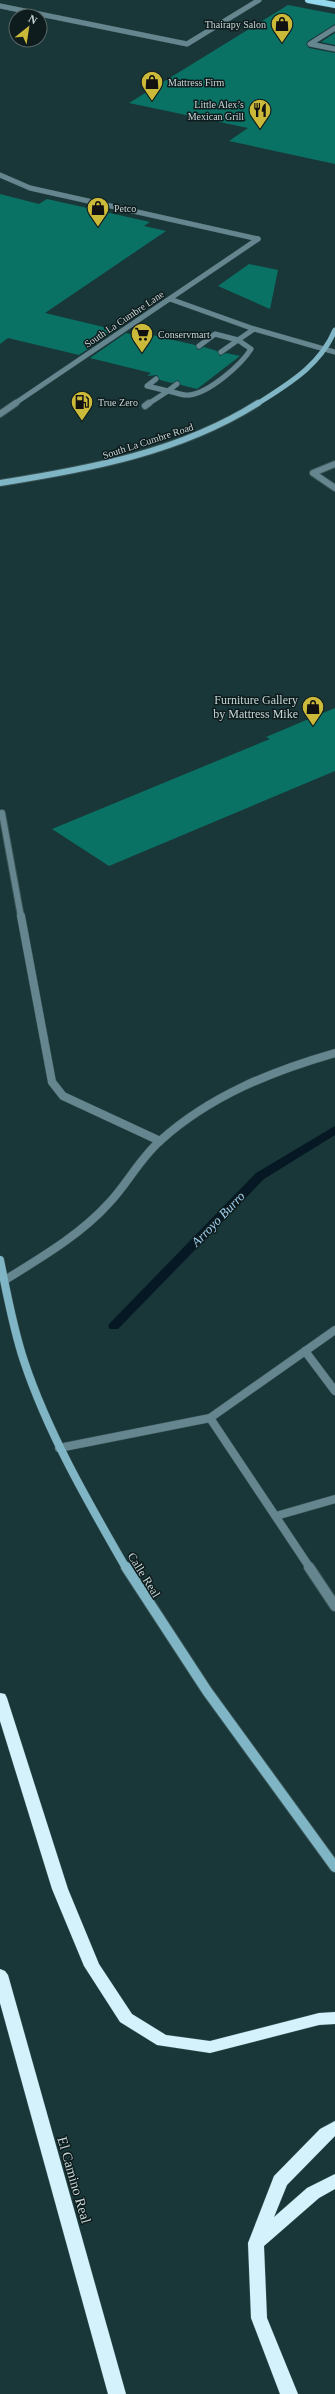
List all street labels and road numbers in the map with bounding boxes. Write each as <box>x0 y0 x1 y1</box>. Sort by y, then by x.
street label: South La Cumbre Lane <box>82 288 166 350</box>
street label: South La Cumbre Road <box>101 421 195 461</box>
street label: Calle Real <box>125 1550 164 1601</box>
street label: El Camino Real <box>54 2135 94 2225</box>

